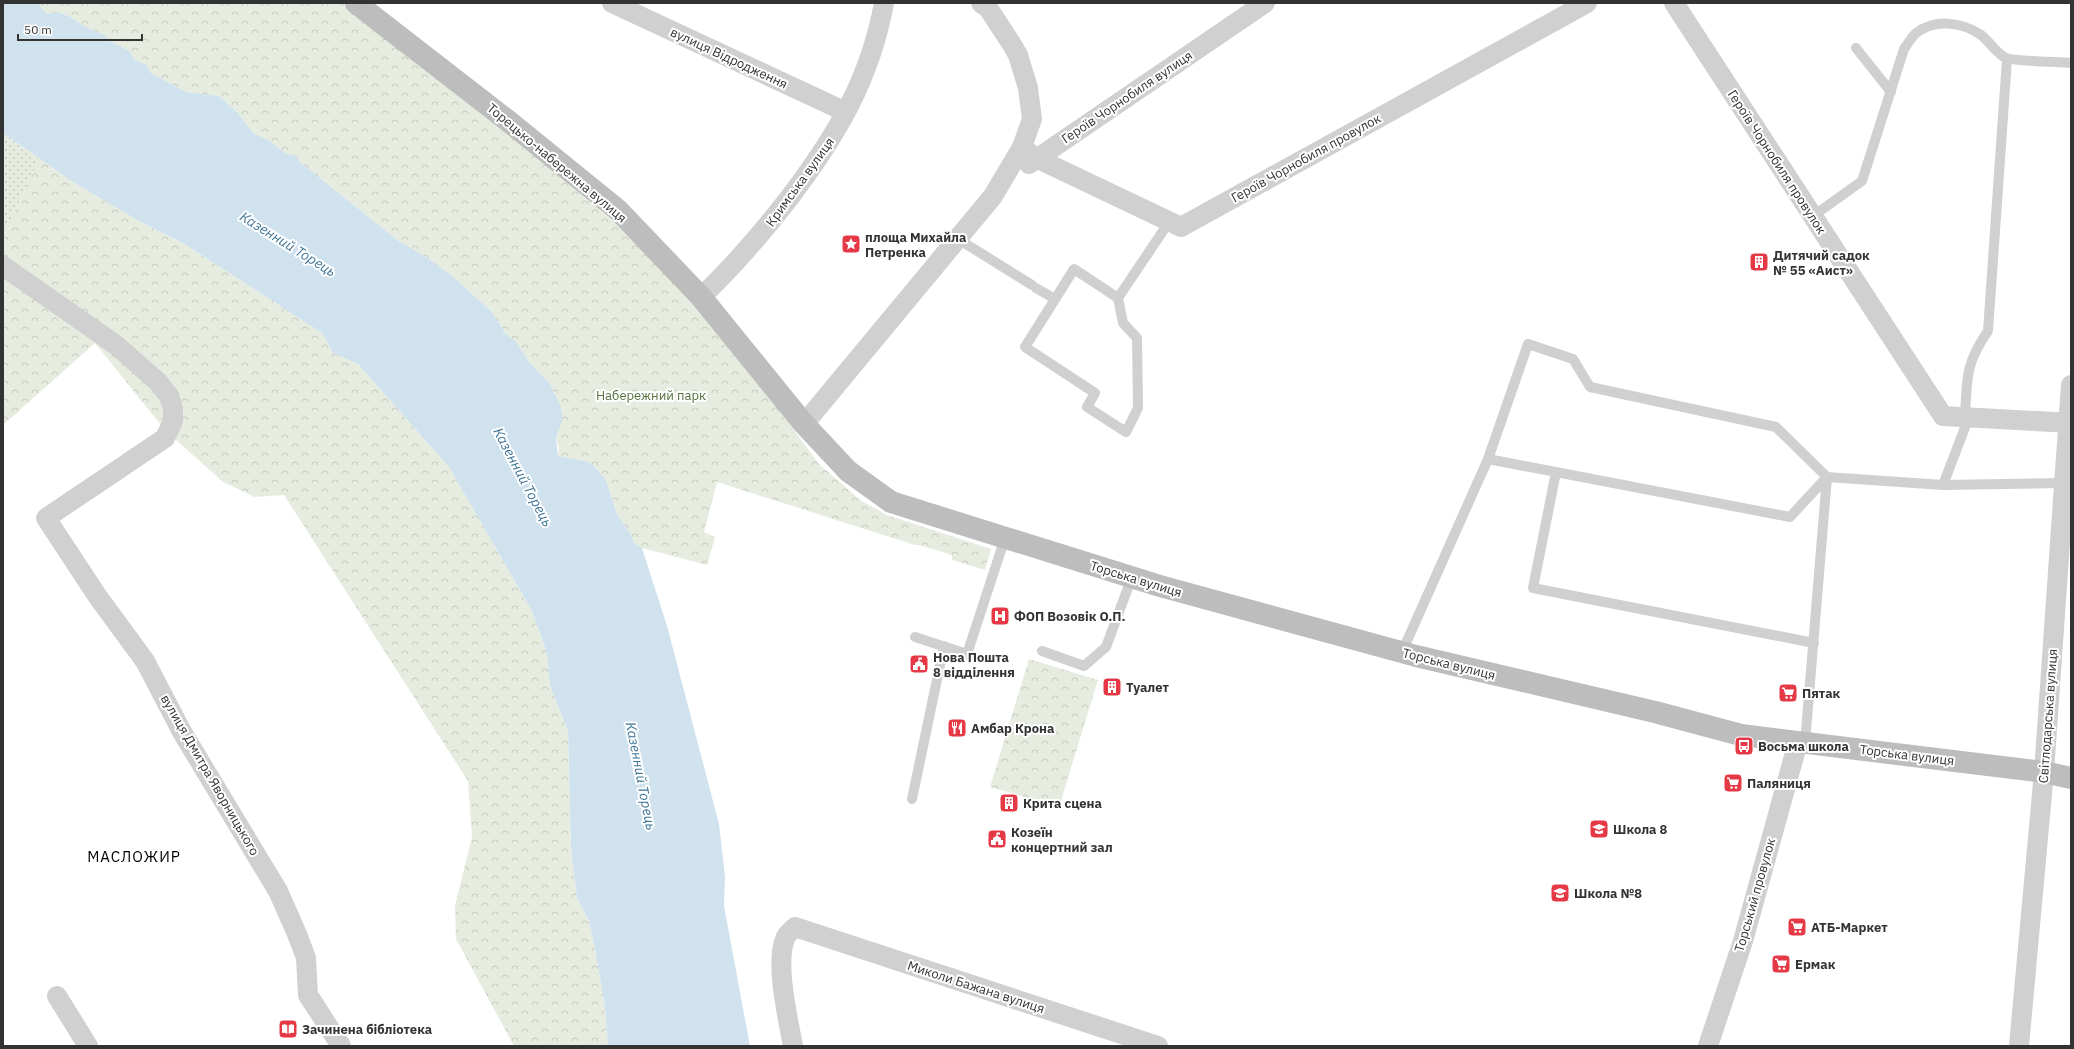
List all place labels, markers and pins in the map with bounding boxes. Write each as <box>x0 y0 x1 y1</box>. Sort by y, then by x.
place label: площа Михайла Петренка <box>865 229 966 261</box>
place icon: площа Михайла Петренка <box>840 233 862 255</box>
place label: Дитячий садок № 55 «Аист» <box>1773 247 1870 279</box>
building icon: Дитячий садок № 55 «Аист» <box>1748 251 1770 273</box>
hospital icon: ФОП Возовік О.П. <box>989 605 1011 627</box>
place label: ФОП Возовік О.П. <box>1014 608 1125 625</box>
place label: Нова Пошта 8 відділення <box>933 649 1015 681</box>
public building icon: Нова Пошта 8 відділення <box>908 653 930 675</box>
building icon: Туалет <box>1101 676 1123 698</box>
place label: Туалет <box>1126 679 1170 696</box>
supermarket icon: Пятак <box>1777 682 1799 704</box>
place label: Пятак <box>1802 685 1841 702</box>
restaurant icon: Амбар Крона <box>946 717 968 739</box>
place label: Амбар Крона <box>971 720 1054 737</box>
bus stop icon: Восьма школа <box>1733 735 1755 757</box>
place label: Восьма школа <box>1758 738 1849 755</box>
supermarket icon: Паляниця <box>1722 772 1744 794</box>
place label: Паляниця <box>1747 775 1811 792</box>
building icon: Крита сцена <box>998 792 1020 814</box>
place label: Крита сцена <box>1023 795 1102 812</box>
school or university icon: Школа 8 <box>1588 818 1610 840</box>
place label: Школа 8 <box>1613 821 1668 838</box>
place label: Козеїн концертний зал <box>1011 824 1113 856</box>
public building icon: Козеїн концертний зал <box>986 828 1008 850</box>
school or university icon: Школа №8 <box>1549 882 1571 904</box>
place label: Школа №8 <box>1574 885 1642 902</box>
supermarket icon: АТБ-Маркет <box>1786 916 1808 938</box>
place label: АТБ-Маркет <box>1811 919 1888 936</box>
supermarket icon: Ермак <box>1770 953 1792 975</box>
place label: Ермак <box>1795 956 1836 973</box>
library icon: Зачинена бібліотека <box>277 1018 299 1040</box>
place label: Зачинена бібліотека <box>302 1021 432 1038</box>

